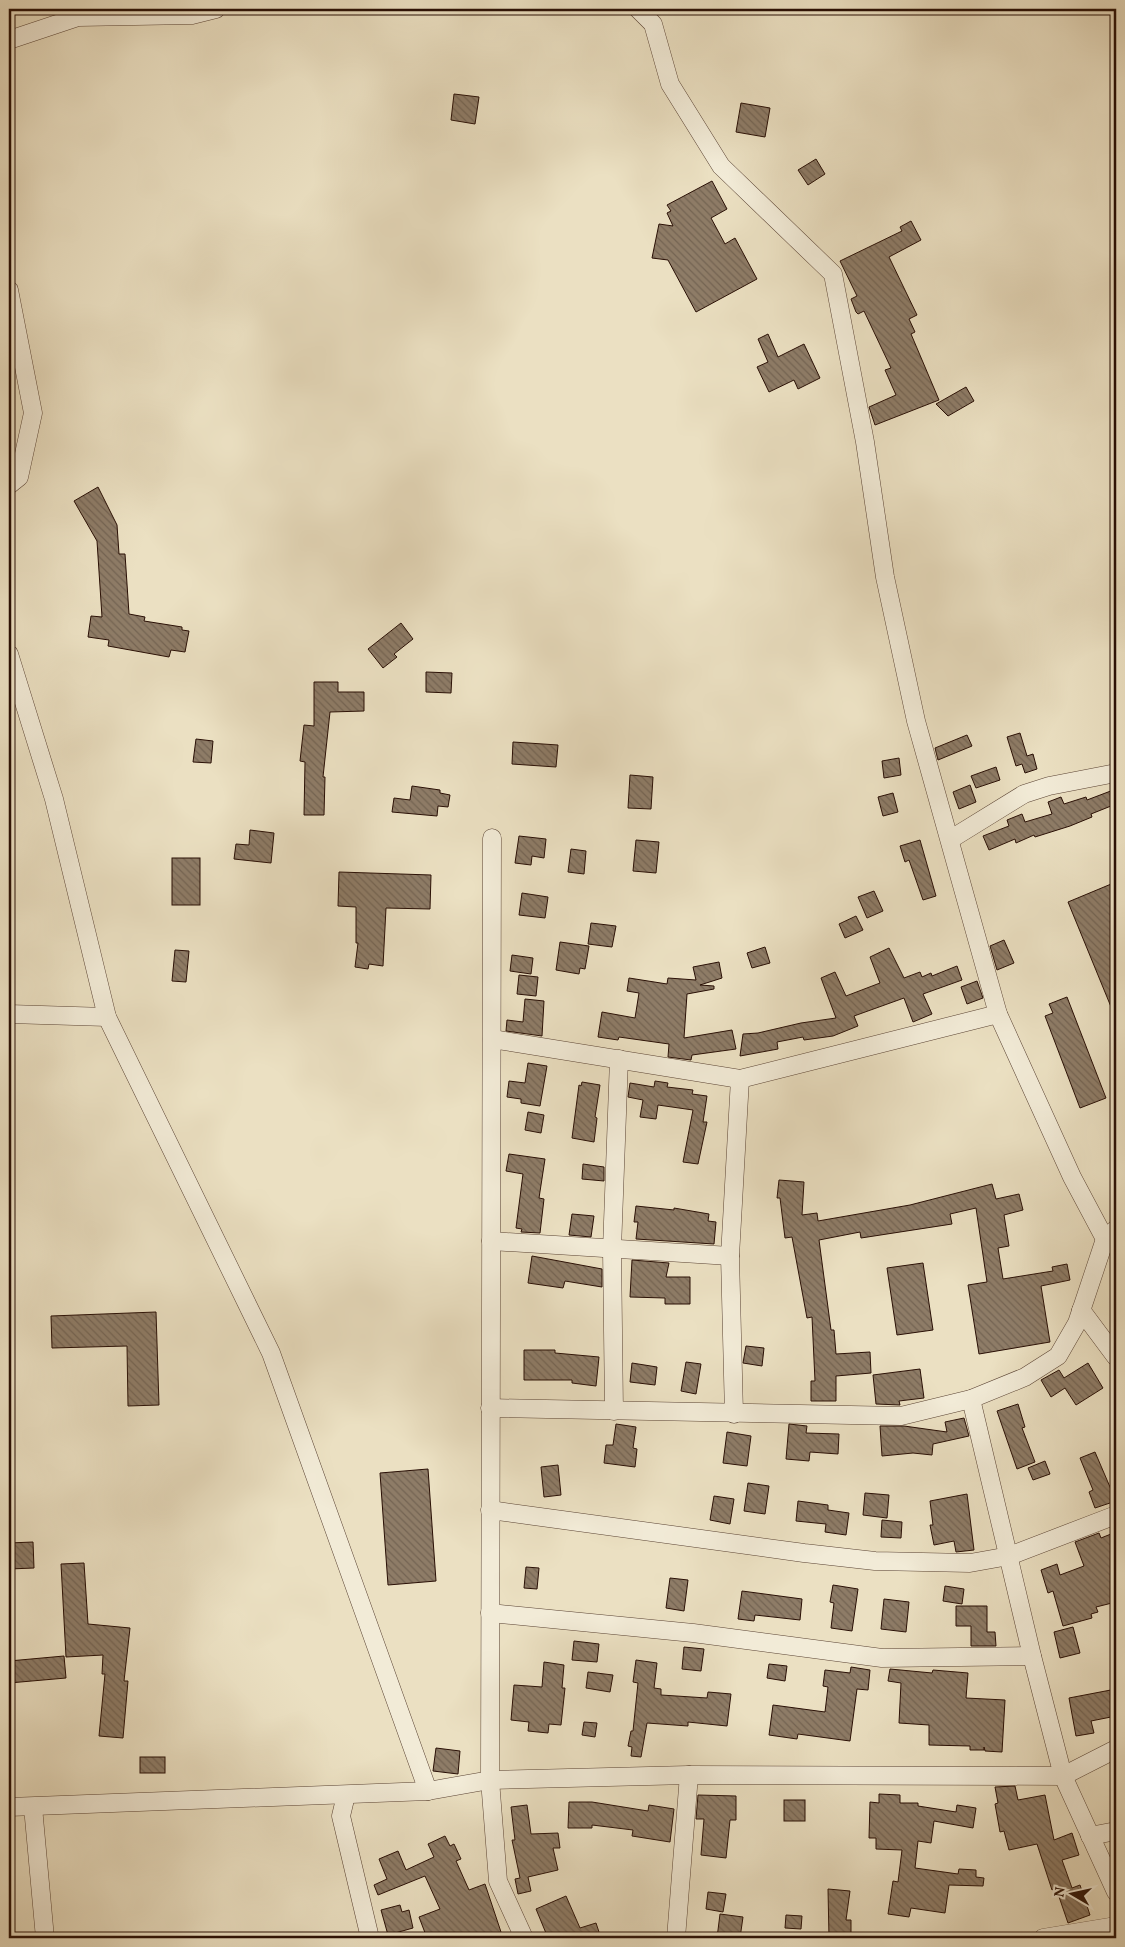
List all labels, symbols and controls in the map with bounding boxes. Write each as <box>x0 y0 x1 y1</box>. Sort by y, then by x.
north arrow <box>1048 1870 1098 1920</box>
text: N <box>1050 1886 1071 1899</box>

